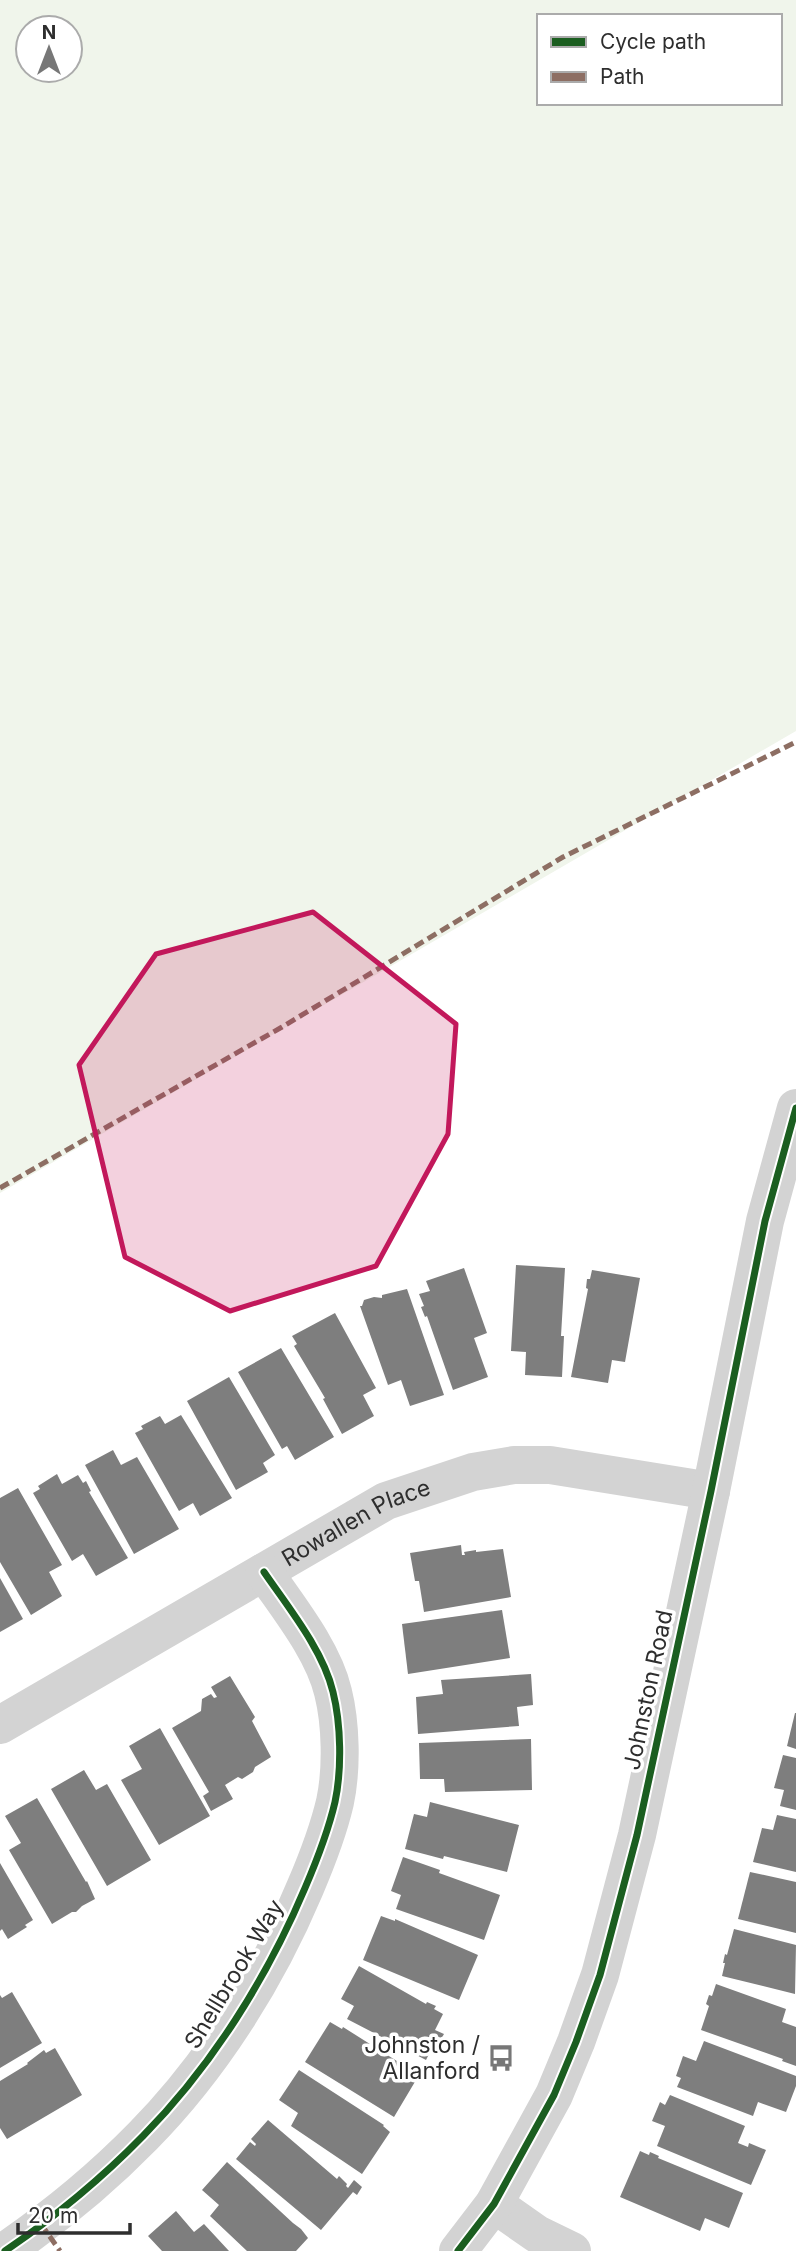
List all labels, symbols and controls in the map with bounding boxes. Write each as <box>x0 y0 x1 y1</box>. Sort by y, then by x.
north arrow <box>14 14 84 84</box>
legend <box>537 14 782 105</box>
text: N <box>42 21 56 44</box>
text: Cycle path <box>600 29 706 54</box>
text: Path <box>600 64 645 89</box>
street label: Rowallen Place <box>277 1473 434 1572</box>
street label: Johnston Road <box>617 1607 679 1773</box>
street label: Shellbrook Way <box>178 1894 290 2054</box>
place label: Johnston / Allanford <box>364 2031 480 2085</box>
bus stop icon: Johnston / Allanford <box>486 2043 516 2073</box>
scale bar <box>18 2192 130 2236</box>
text: 20 m <box>28 2203 78 2228</box>

